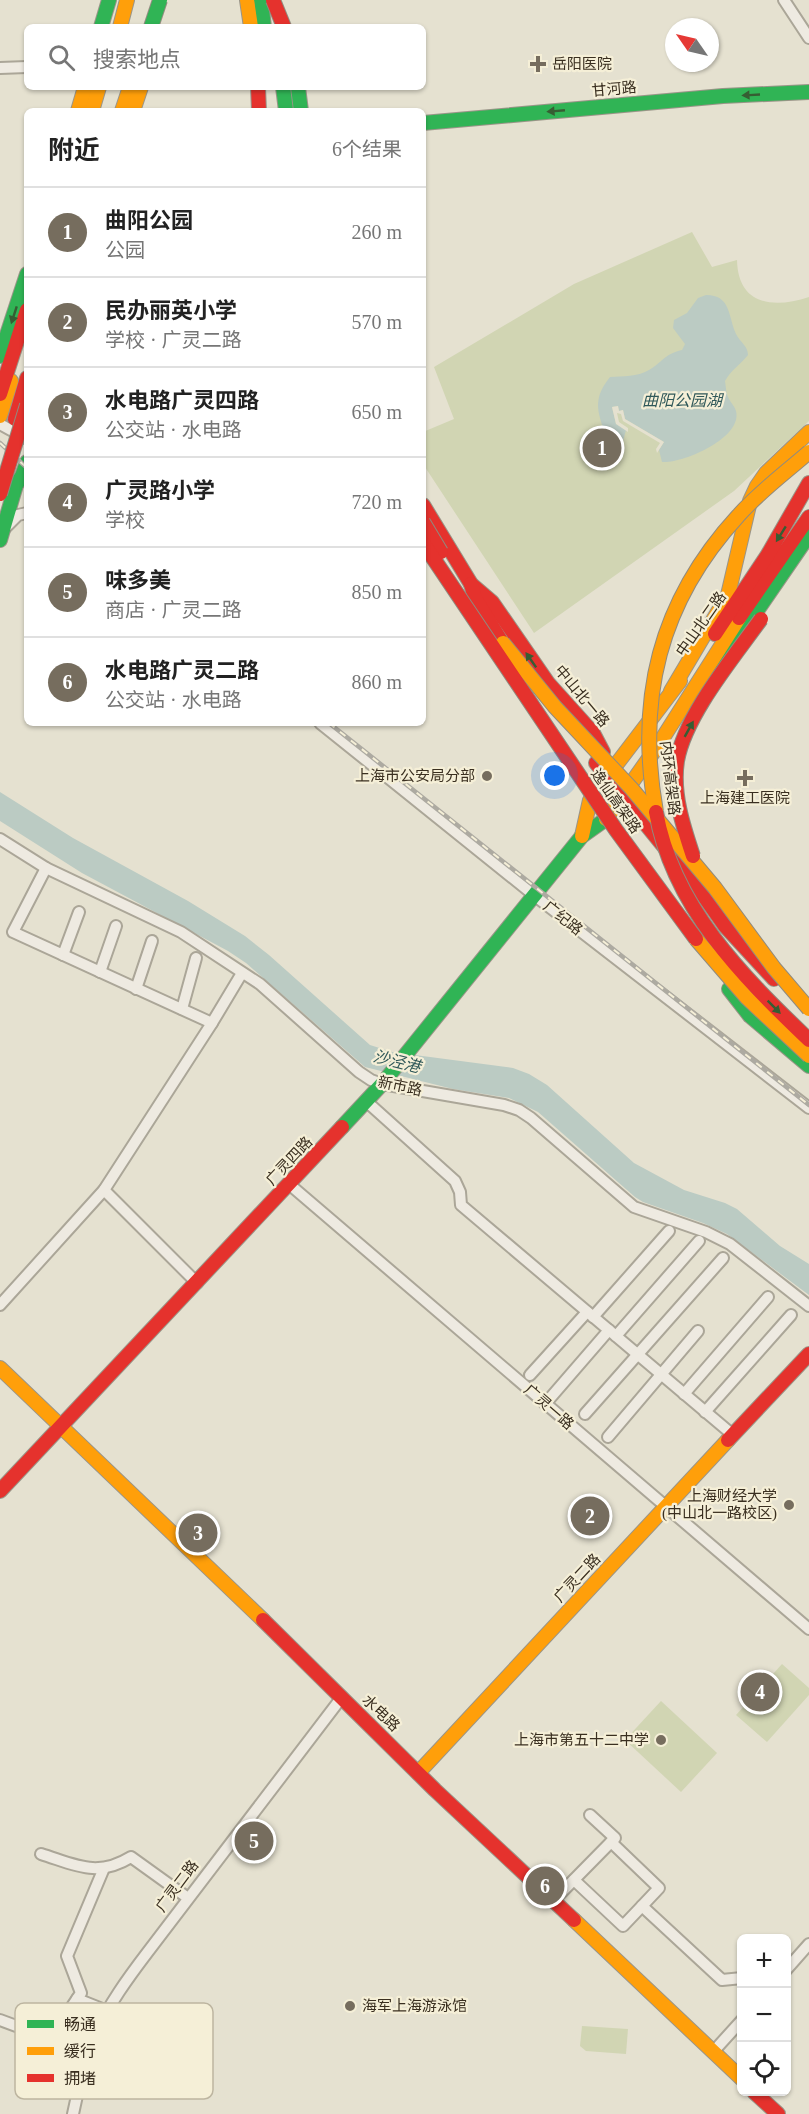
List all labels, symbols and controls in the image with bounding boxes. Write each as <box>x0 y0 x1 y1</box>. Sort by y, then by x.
north arrow <box>665 18 719 72</box>
search box <box>24 24 426 90</box>
icon: search <box>45 41 78 74</box>
text: 搜索地点 <box>93 47 181 72</box>
marker: 岳阳医院 <box>529 55 547 73</box>
place label: 岳阳医院 <box>552 56 612 72</box>
street label: 甘河路 <box>591 79 637 99</box>
one-way arrow <box>741 90 760 99</box>
one-way arrow <box>547 106 566 116</box>
text: 附近 <box>48 136 100 165</box>
text: 6个结果 <box>332 138 402 160</box>
text: 曲阳公园 <box>105 208 193 233</box>
text: 1 <box>63 221 73 243</box>
text: 260 m <box>351 221 402 243</box>
text: 公园 <box>105 239 145 261</box>
text: 民办丽英小学 <box>105 298 237 323</box>
one-way arrow <box>8 306 18 324</box>
text: 2 <box>63 311 73 333</box>
text: 570 m <box>351 311 402 333</box>
text: 学校 · 广灵二路 <box>105 329 242 351</box>
text: 水电路广灵四路 <box>105 388 259 413</box>
water label: 曲阳公园湖 <box>642 392 725 409</box>
text: 3 <box>63 401 73 423</box>
text: 650 m <box>351 401 402 423</box>
text: 公交站 · 水电路 <box>105 419 242 441</box>
pin: 1 <box>582 426 622 470</box>
text: 广灵路小学 <box>105 478 215 503</box>
text: 4 <box>63 491 73 513</box>
text: 720 m <box>351 491 402 513</box>
text: 学校 <box>105 509 145 531</box>
one-way arrow <box>775 526 786 542</box>
text: 味多美 <box>105 568 171 593</box>
text: 5 <box>63 581 73 603</box>
text: 850 m <box>351 581 402 603</box>
street label: 中山北二路 <box>672 588 729 659</box>
text: 商店 · 广灵二路 <box>105 599 242 621</box>
one-way arrow <box>525 652 537 668</box>
text: 水电路广灵二路 <box>105 658 259 683</box>
street label: 中山北一路 <box>552 661 613 730</box>
text: 6 <box>63 671 73 693</box>
text: 860 m <box>351 671 402 693</box>
text: 公交站 · 水电路 <box>105 689 242 711</box>
one-way arrow <box>684 721 694 738</box>
street label: 内环高架路 <box>657 740 683 816</box>
your location <box>540 761 569 790</box>
street label: 逸仙高架路 <box>588 765 645 836</box>
place label: 上海市公安局分部 <box>355 768 475 784</box>
marker: 上海市公安局分部 <box>480 769 494 783</box>
marker: 上海建工医院 <box>736 769 754 787</box>
place label: 上海建工医院 <box>700 790 790 806</box>
street label: 广纪路 <box>540 898 586 938</box>
one-way arrow <box>767 999 781 1014</box>
water label: 沙泾港 <box>372 1047 424 1076</box>
street label: 新市路 <box>376 1073 424 1099</box>
street label: 广灵四路 <box>263 1134 315 1188</box>
street label: 广灵一路 <box>521 1381 577 1433</box>
place label: 上海财经大学 (中山北一路校区) <box>662 1488 777 1522</box>
pin: 2 <box>570 1494 610 1538</box>
marker: 上海财经大学 (中山北一路校区) <box>782 1498 796 1512</box>
pin: 3 <box>178 1510 218 1556</box>
street label: 广灵二路 <box>551 1551 603 1605</box>
pin: 4 <box>740 1670 780 1714</box>
street label: 水电路 <box>359 1692 403 1734</box>
place label: 上海市第五十二中学 <box>514 1732 649 1748</box>
marker: 上海市第五十二中学 <box>654 1733 668 1747</box>
pin: 5 <box>234 1818 274 1864</box>
street label: 广灵二路 <box>153 1857 201 1915</box>
pin: 6 <box>526 1864 564 1908</box>
map controls <box>737 1934 791 2096</box>
button: + <box>737 1934 791 1988</box>
button: − <box>737 1988 791 2042</box>
place label: 海军上海游泳馆 <box>362 1998 467 2014</box>
marker: 海军上海游泳馆 <box>343 1999 357 2013</box>
legend <box>15 2003 213 2099</box>
text: 畅通 <box>64 2016 96 2033</box>
button: locate <box>737 2042 791 2096</box>
text: 缓行 <box>64 2043 96 2060</box>
text: 拥堵 <box>64 2070 96 2087</box>

